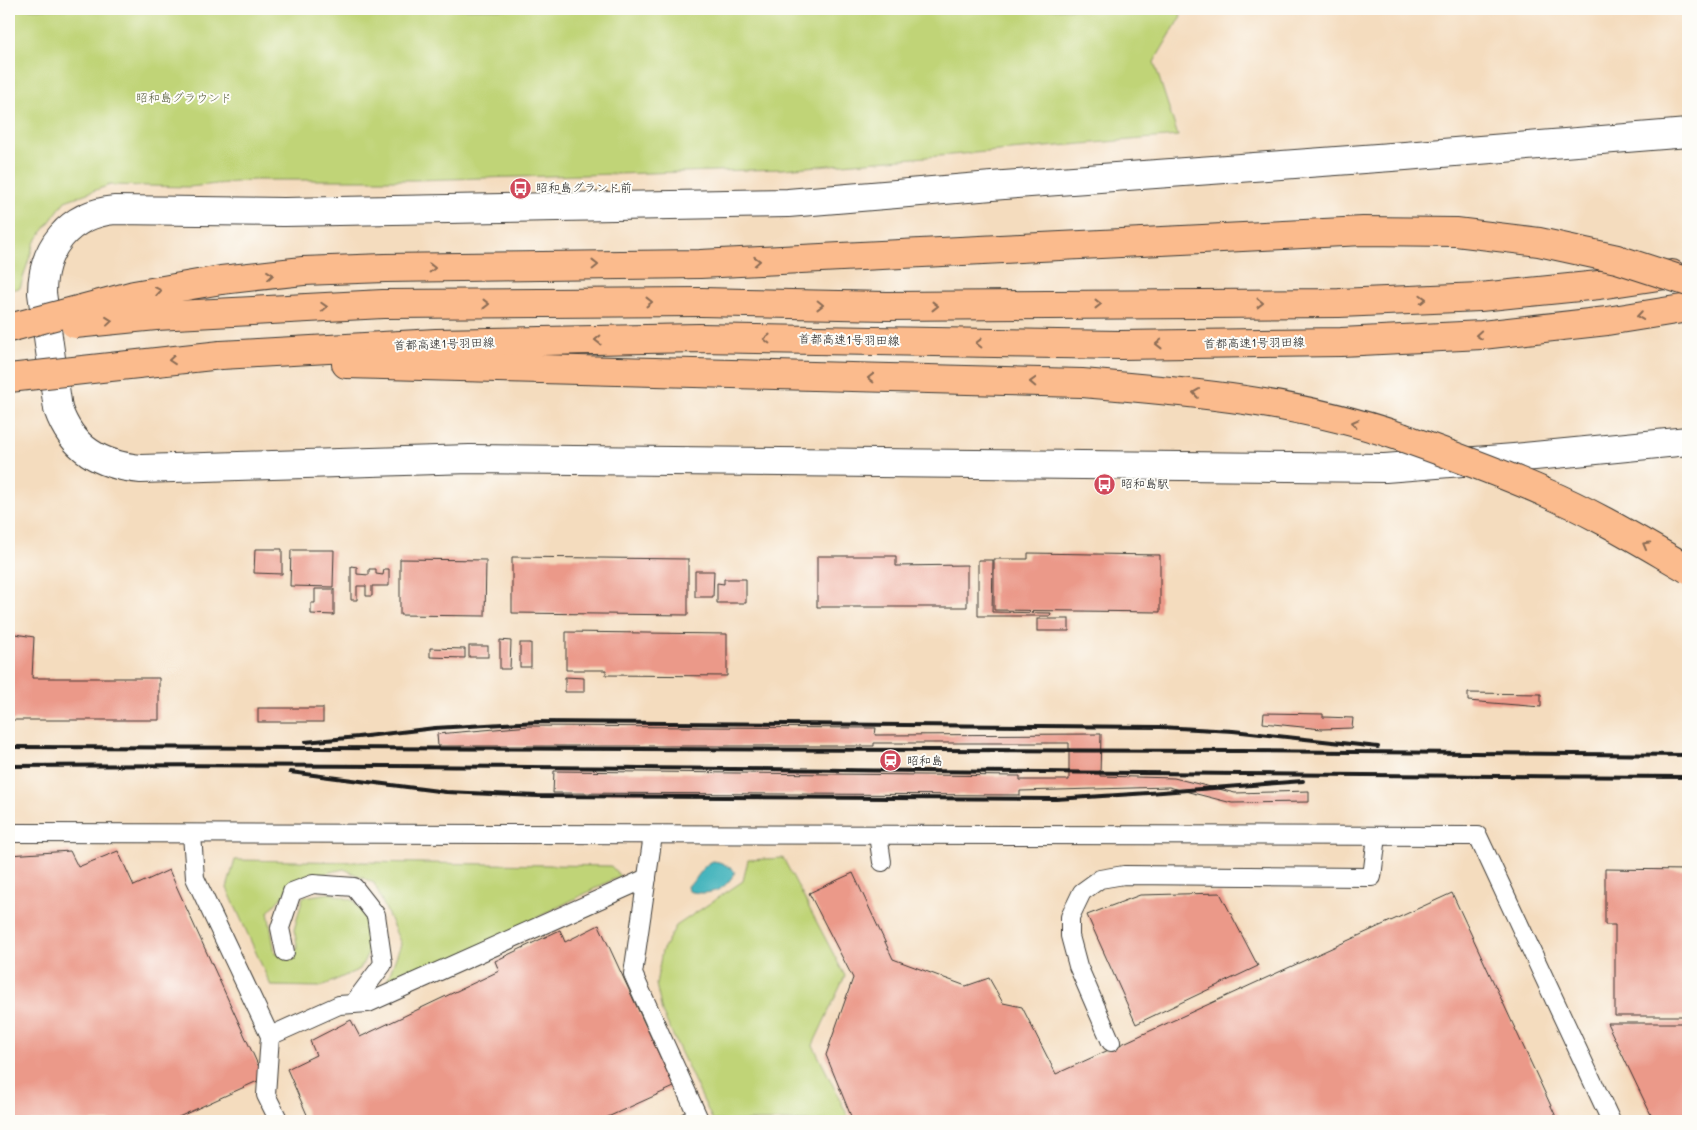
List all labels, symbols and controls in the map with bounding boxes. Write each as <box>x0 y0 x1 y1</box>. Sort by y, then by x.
park label: 昭和島グラウンド <box>136 89 232 105</box>
bus stop icon: 昭和島グランド前 <box>508 176 532 200</box>
place label: 昭和島グランド前 <box>536 179 632 195</box>
one-way arrow <box>754 256 761 266</box>
one-way arrow <box>591 260 599 271</box>
one-way arrow <box>428 263 436 273</box>
one-way arrow <box>266 270 274 281</box>
one-way arrow <box>154 286 162 296</box>
one-way arrow <box>1419 294 1427 305</box>
one-way arrow <box>645 297 653 308</box>
one-way arrow <box>482 298 490 309</box>
one-way arrow <box>1257 298 1265 308</box>
one-way arrow <box>816 299 824 310</box>
one-way arrow <box>1094 299 1102 309</box>
one-way arrow <box>932 300 940 311</box>
one-way arrow <box>320 301 328 312</box>
one-way arrow <box>1636 310 1644 320</box>
one-way arrow <box>105 316 113 327</box>
one-way arrow <box>1474 329 1482 340</box>
street label: 首都高速1号羽田線 <box>798 330 900 348</box>
street label: 首都高速1号羽田線 <box>393 333 495 353</box>
street label: 首都高速1号羽田線 <box>1203 333 1305 351</box>
one-way arrow <box>763 334 771 344</box>
one-way arrow <box>594 335 602 345</box>
one-way arrow <box>975 337 983 348</box>
one-way arrow <box>1155 339 1162 349</box>
one-way arrow <box>168 354 176 365</box>
one-way arrow <box>867 372 875 383</box>
one-way arrow <box>1029 377 1037 387</box>
one-way arrow <box>1191 388 1200 398</box>
one-way arrow <box>1351 418 1360 429</box>
bus stop icon: 昭和島駅 <box>1093 472 1117 496</box>
place label: 昭和島駅 <box>1121 475 1169 491</box>
one-way arrow <box>1642 541 1651 551</box>
station icon: 昭和島 <box>879 749 903 773</box>
place label: 昭和島 <box>907 752 943 768</box>

